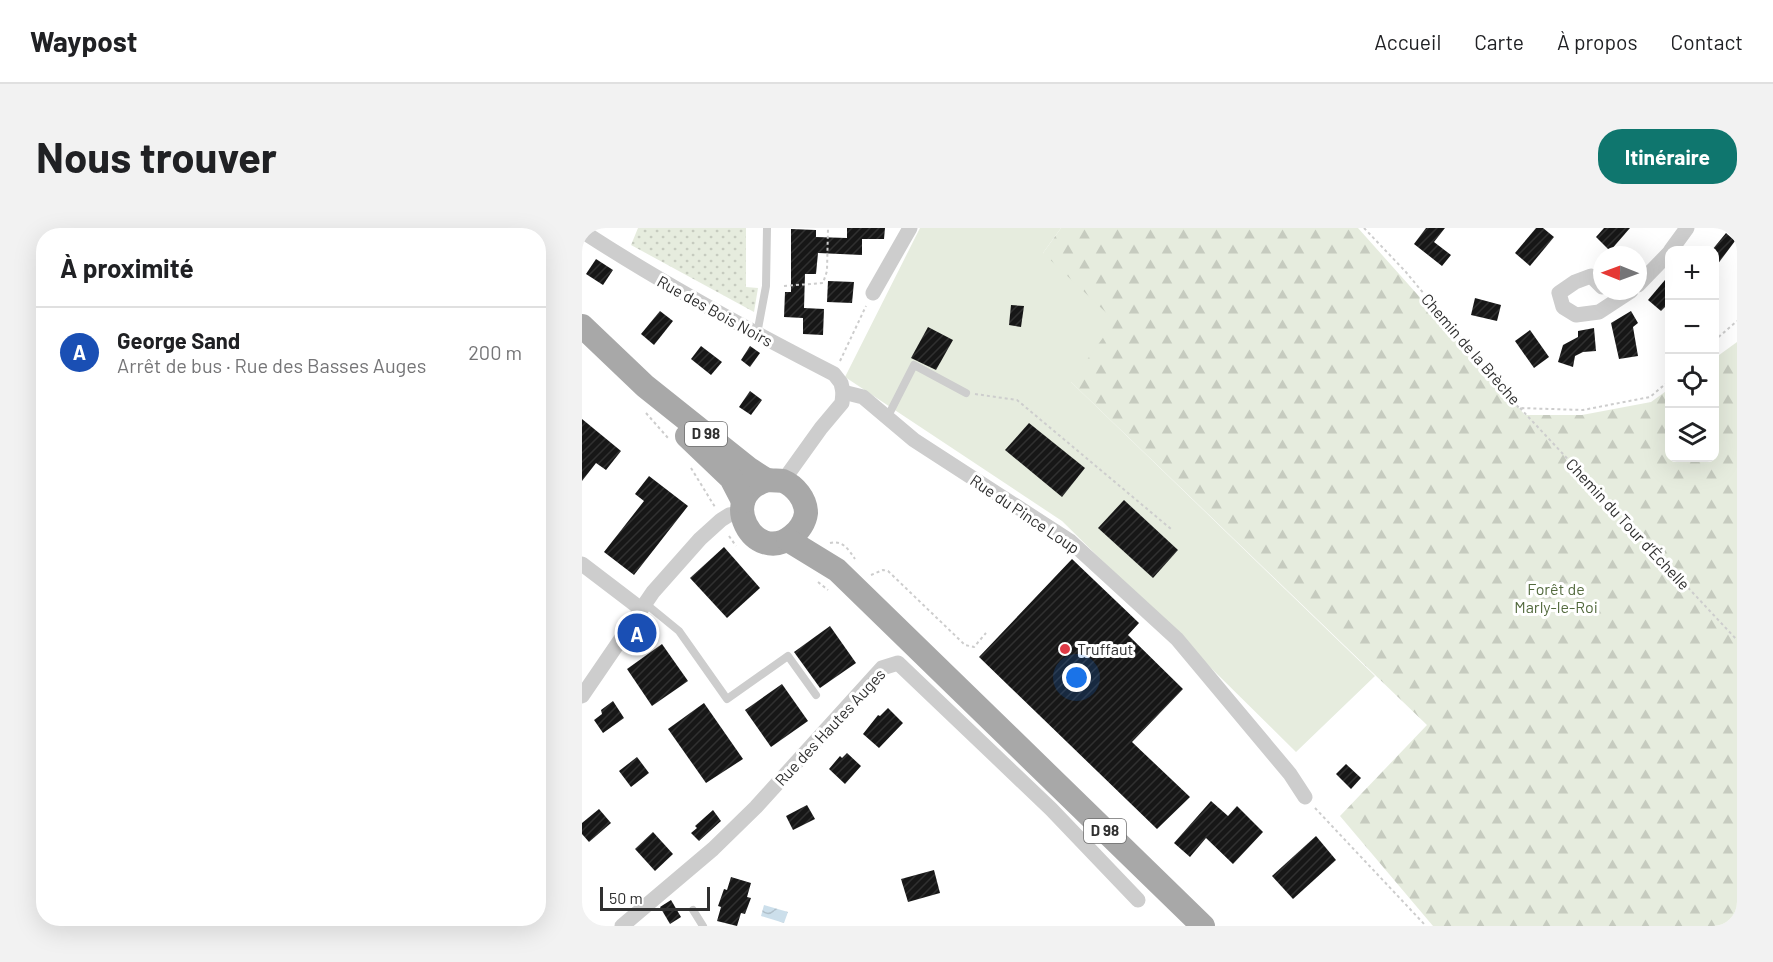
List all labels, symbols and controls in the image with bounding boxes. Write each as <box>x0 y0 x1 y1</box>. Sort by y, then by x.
text: Waypost <box>30 24 137 58</box>
text: Accueil <box>1374 29 1441 54</box>
text: Carte <box>1474 29 1524 54</box>
text: À propos <box>1557 29 1638 54</box>
text: Contact <box>1671 29 1743 54</box>
button: Itinéraire <box>1598 129 1737 184</box>
text: Nous trouver <box>36 131 277 181</box>
north arrow <box>1593 246 1647 300</box>
map controls <box>1665 246 1719 462</box>
button: + <box>1665 246 1719 300</box>
text: À proximité <box>60 252 194 283</box>
street label: Rue des Bois Noirs <box>654 271 776 350</box>
street label: Chemin de la Brèche <box>1418 289 1525 408</box>
button: − <box>1665 300 1719 354</box>
text: George Sand <box>117 327 240 353</box>
text: A <box>73 340 86 364</box>
text: 200 m <box>468 340 522 364</box>
text: Arrêt de bus · Rue des Basses Auges <box>117 353 426 377</box>
button: locate <box>1665 354 1719 408</box>
button: layers <box>1665 408 1719 462</box>
road number: D 98 <box>685 422 727 446</box>
street label: Chemin du Tour d’Échelle <box>1563 454 1694 593</box>
street label: Rue du Pince Loup <box>967 470 1084 557</box>
park label: Forêt de Marly-le-Roi <box>1514 579 1598 616</box>
pin: A <box>618 610 656 656</box>
place label: Truffaut <box>1077 639 1133 658</box>
marker: Truffaut <box>1058 642 1072 656</box>
your location <box>1062 663 1091 692</box>
street label: Rue des Hautes Auges <box>770 664 889 789</box>
road number: D 98 <box>1084 819 1126 843</box>
scale bar <box>600 884 710 912</box>
text: 50 m <box>609 888 643 907</box>

